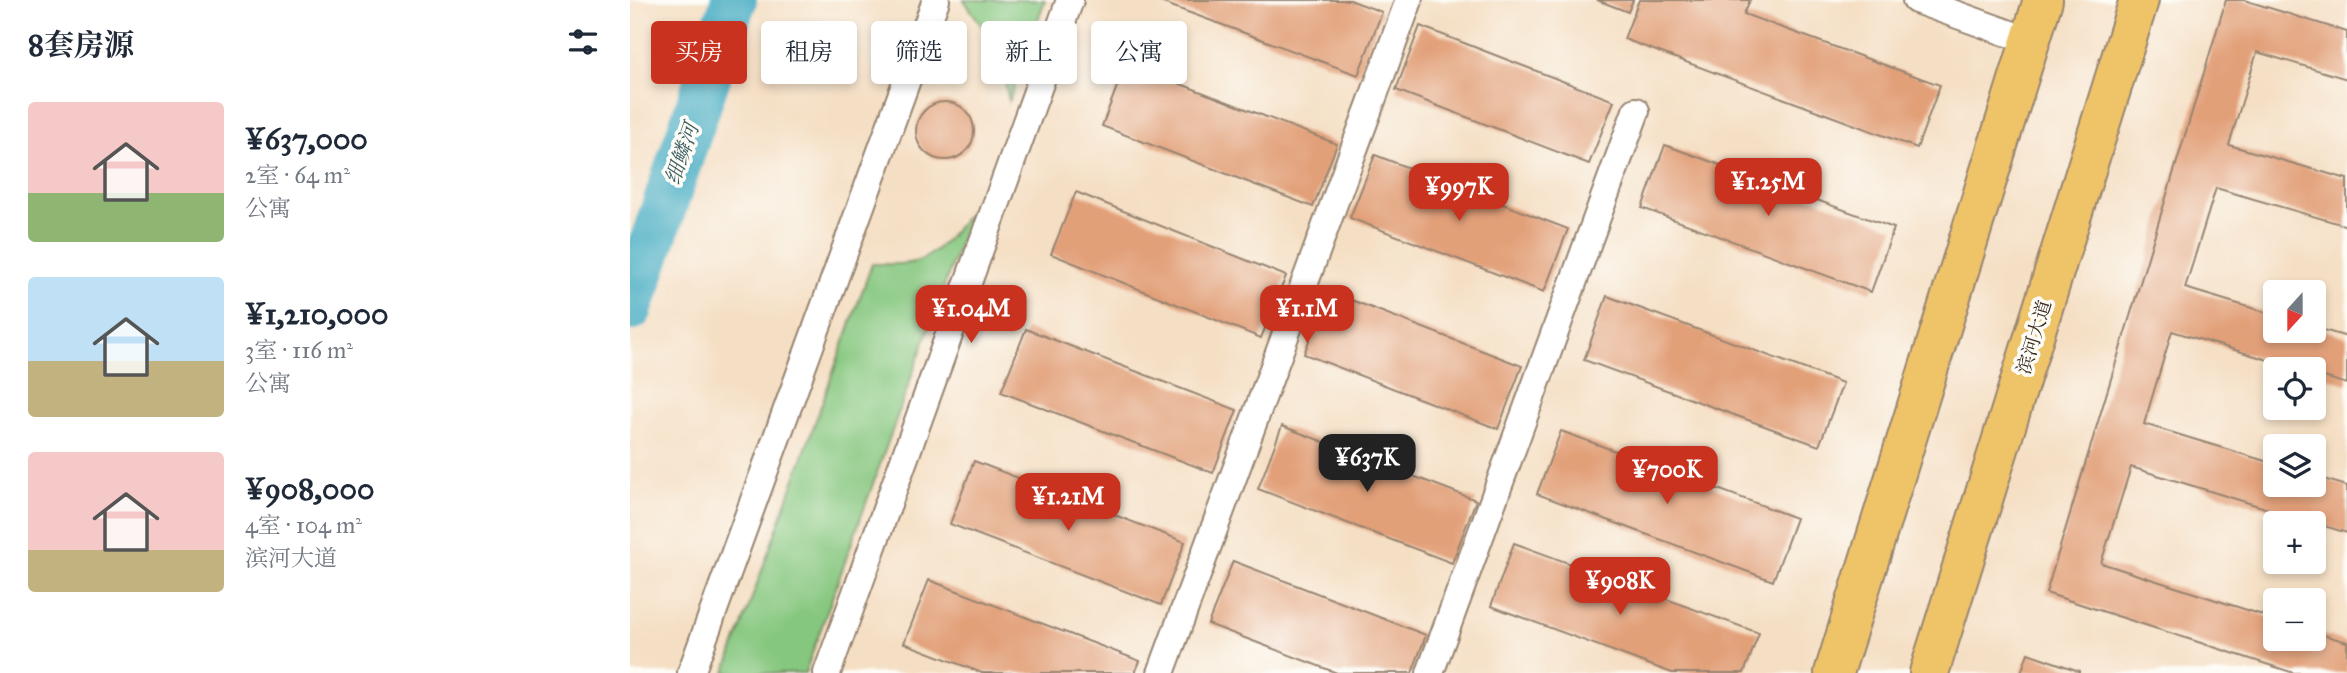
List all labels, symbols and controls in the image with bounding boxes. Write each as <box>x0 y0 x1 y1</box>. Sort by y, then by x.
chip: 买房 <box>651 21 747 84</box>
chip: 租房 <box>761 21 857 84</box>
chip: 筛选 <box>871 21 967 84</box>
chip: 新上 <box>981 21 1077 84</box>
chip: 公寓 <box>1091 21 1187 84</box>
icon: filters <box>564 23 602 61</box>
text: 8套房源 <box>28 27 134 63</box>
water label: 细鳞河 <box>659 116 706 188</box>
text: ¥637,000 <box>245 121 368 157</box>
icon: home <box>84 130 168 214</box>
pin: ¥1.25M <box>1711 158 1825 218</box>
text: 2室 · 64 m² <box>245 161 350 189</box>
pin: ¥997K <box>1410 164 1508 223</box>
text: ¥1.25M <box>1731 167 1805 195</box>
text: ¥997K <box>1425 172 1493 200</box>
text: 公寓 <box>245 194 291 222</box>
north arrow <box>2263 280 2326 343</box>
map controls <box>2263 280 2326 651</box>
pin: ¥1.04M <box>914 286 1028 345</box>
pin: ¥1.1M <box>1258 286 1356 345</box>
text: ¥1.04M <box>932 294 1010 322</box>
text: ¥1.1M <box>1276 294 1338 322</box>
text: ¥1,210,000 <box>245 296 388 332</box>
street label: 滨河大道 <box>2012 297 2056 377</box>
icon: home <box>84 305 168 389</box>
text: 3室 · 116 m² <box>245 336 353 364</box>
button: locate <box>2263 357 2326 420</box>
text: 公寓 <box>245 369 291 397</box>
pin: ¥637K <box>1318 434 1416 494</box>
button: layers <box>2263 434 2326 497</box>
text: ¥637K <box>1335 443 1399 471</box>
pin: ¥700K <box>1618 447 1716 506</box>
text: ¥700K <box>1632 455 1702 483</box>
text: ¥908,000 <box>245 471 374 507</box>
pin: ¥1.21M <box>1011 474 1125 533</box>
icon: home <box>84 480 168 564</box>
text: ¥1.21M <box>1031 482 1105 510</box>
text: 4室 · 104 m² <box>245 511 362 539</box>
button: + <box>2263 511 2326 574</box>
text: 滨河大道 <box>245 544 337 572</box>
pin: ¥908K <box>1571 558 1669 617</box>
text: ¥908K <box>1585 566 1655 594</box>
button: − <box>2263 588 2326 651</box>

